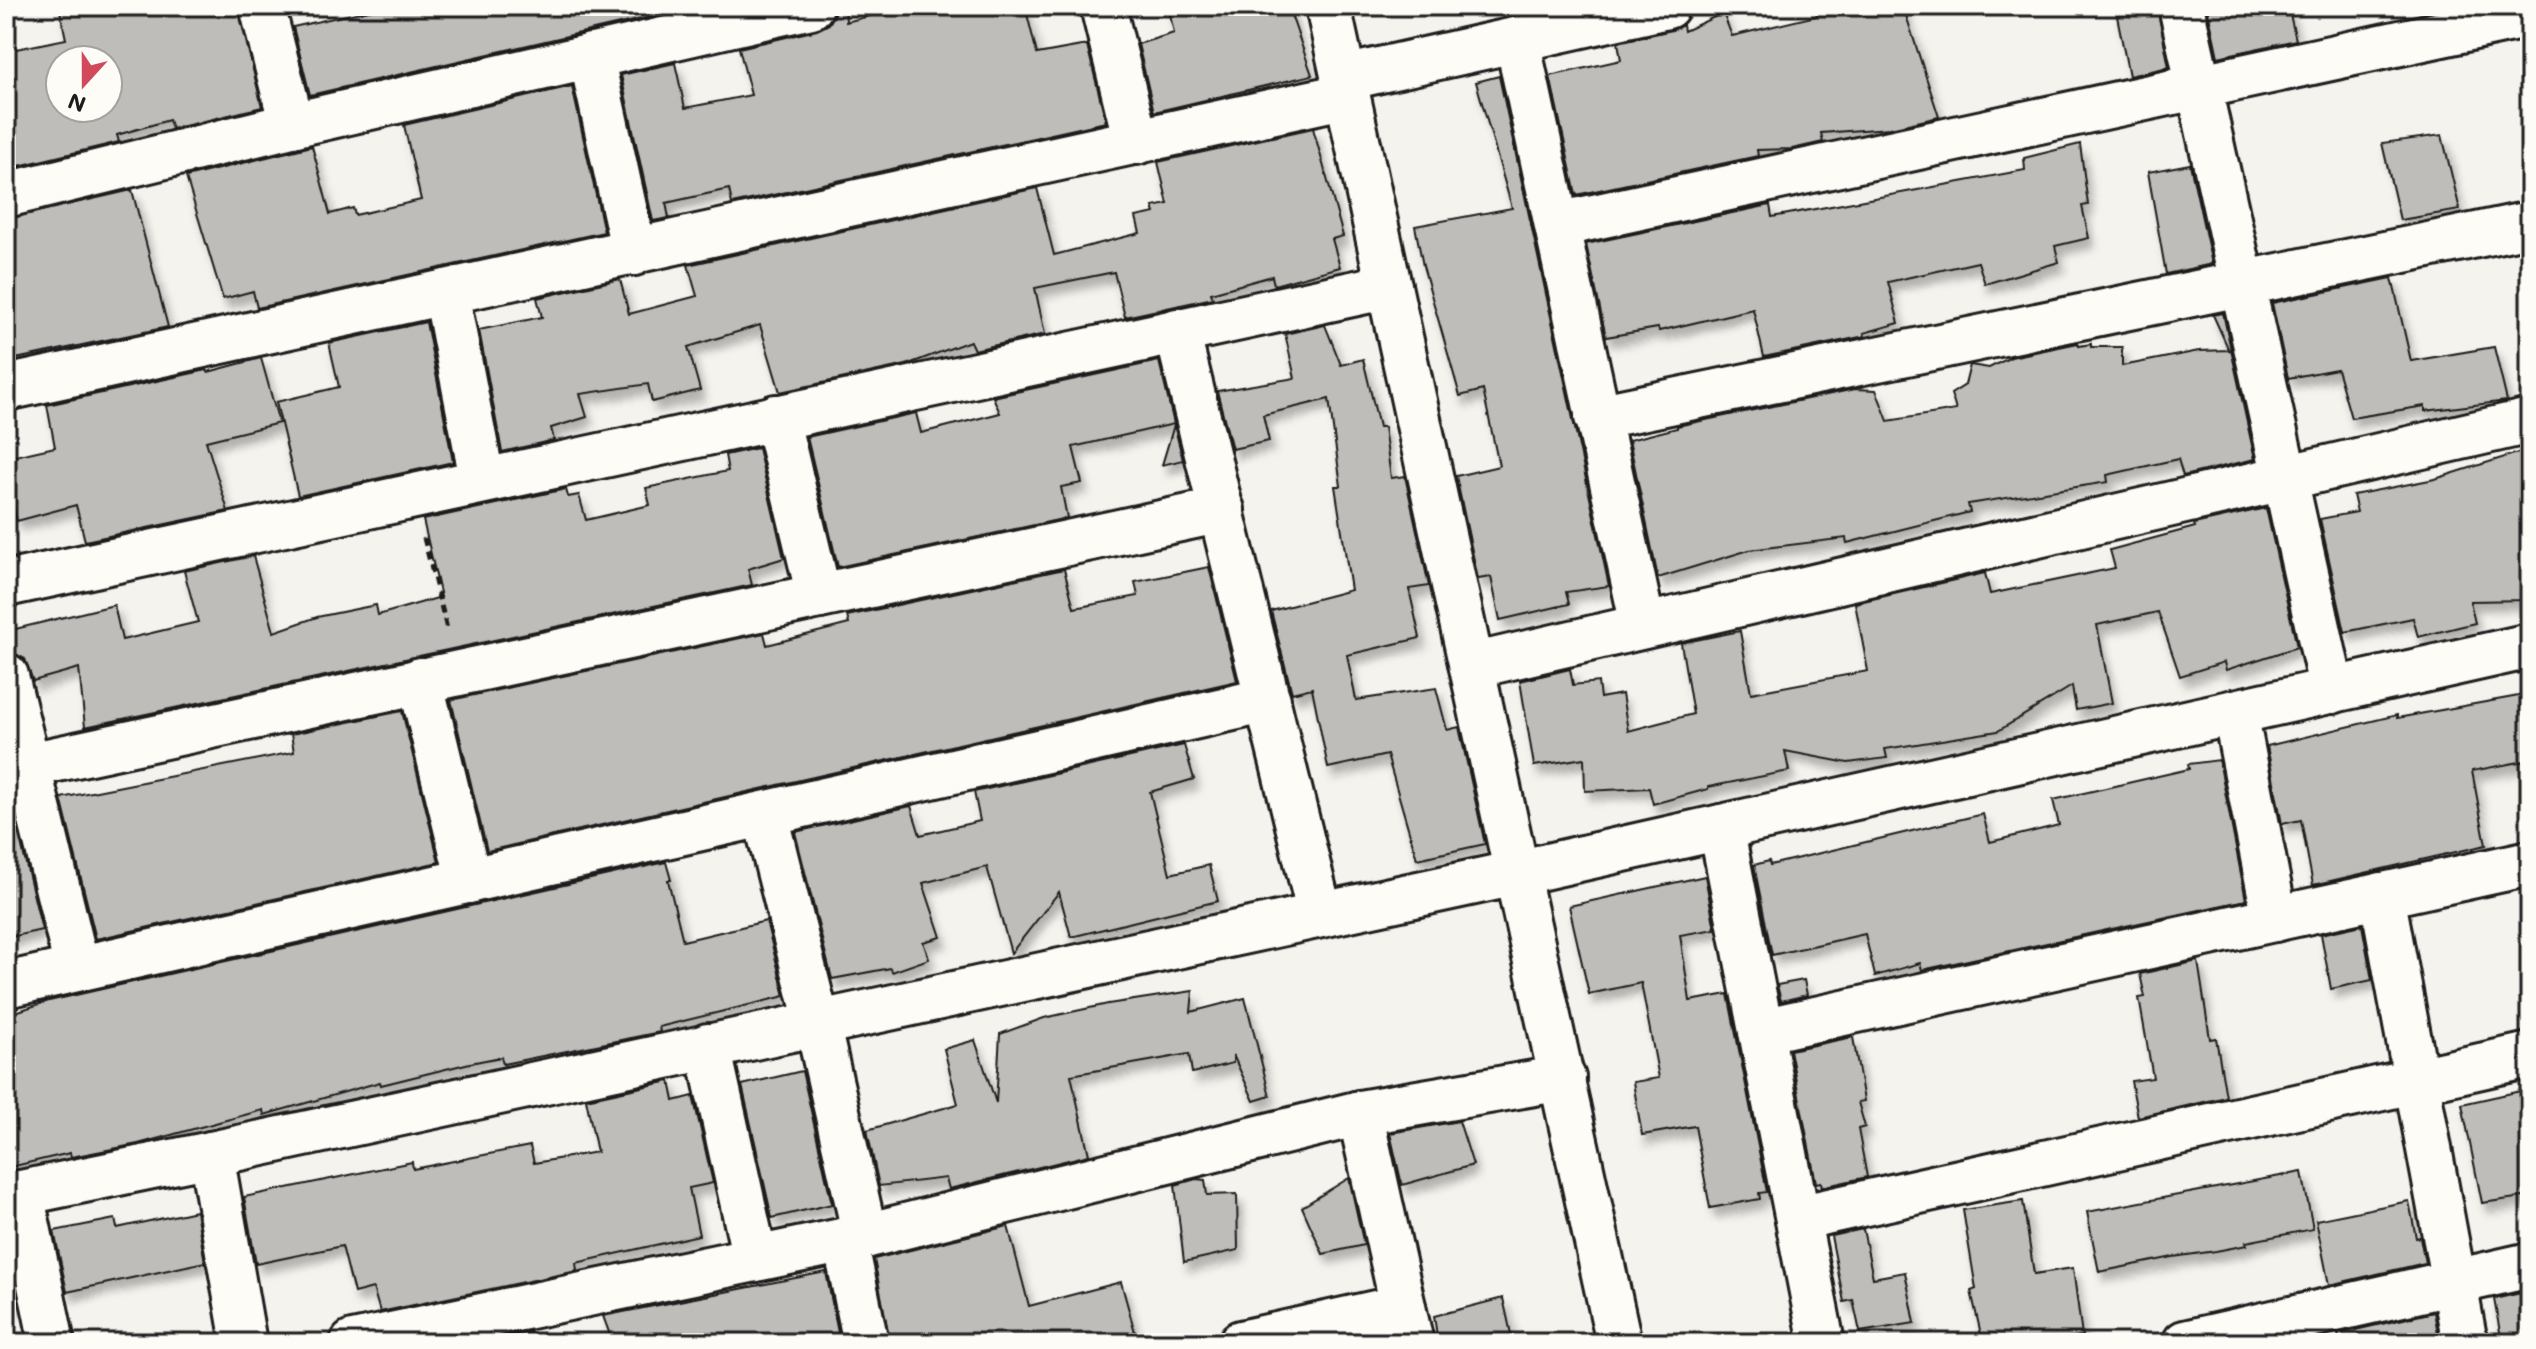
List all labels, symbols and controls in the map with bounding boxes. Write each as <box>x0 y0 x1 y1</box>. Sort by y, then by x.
north arrow <box>44 44 124 124</box>
text: N <box>64 87 90 120</box>

